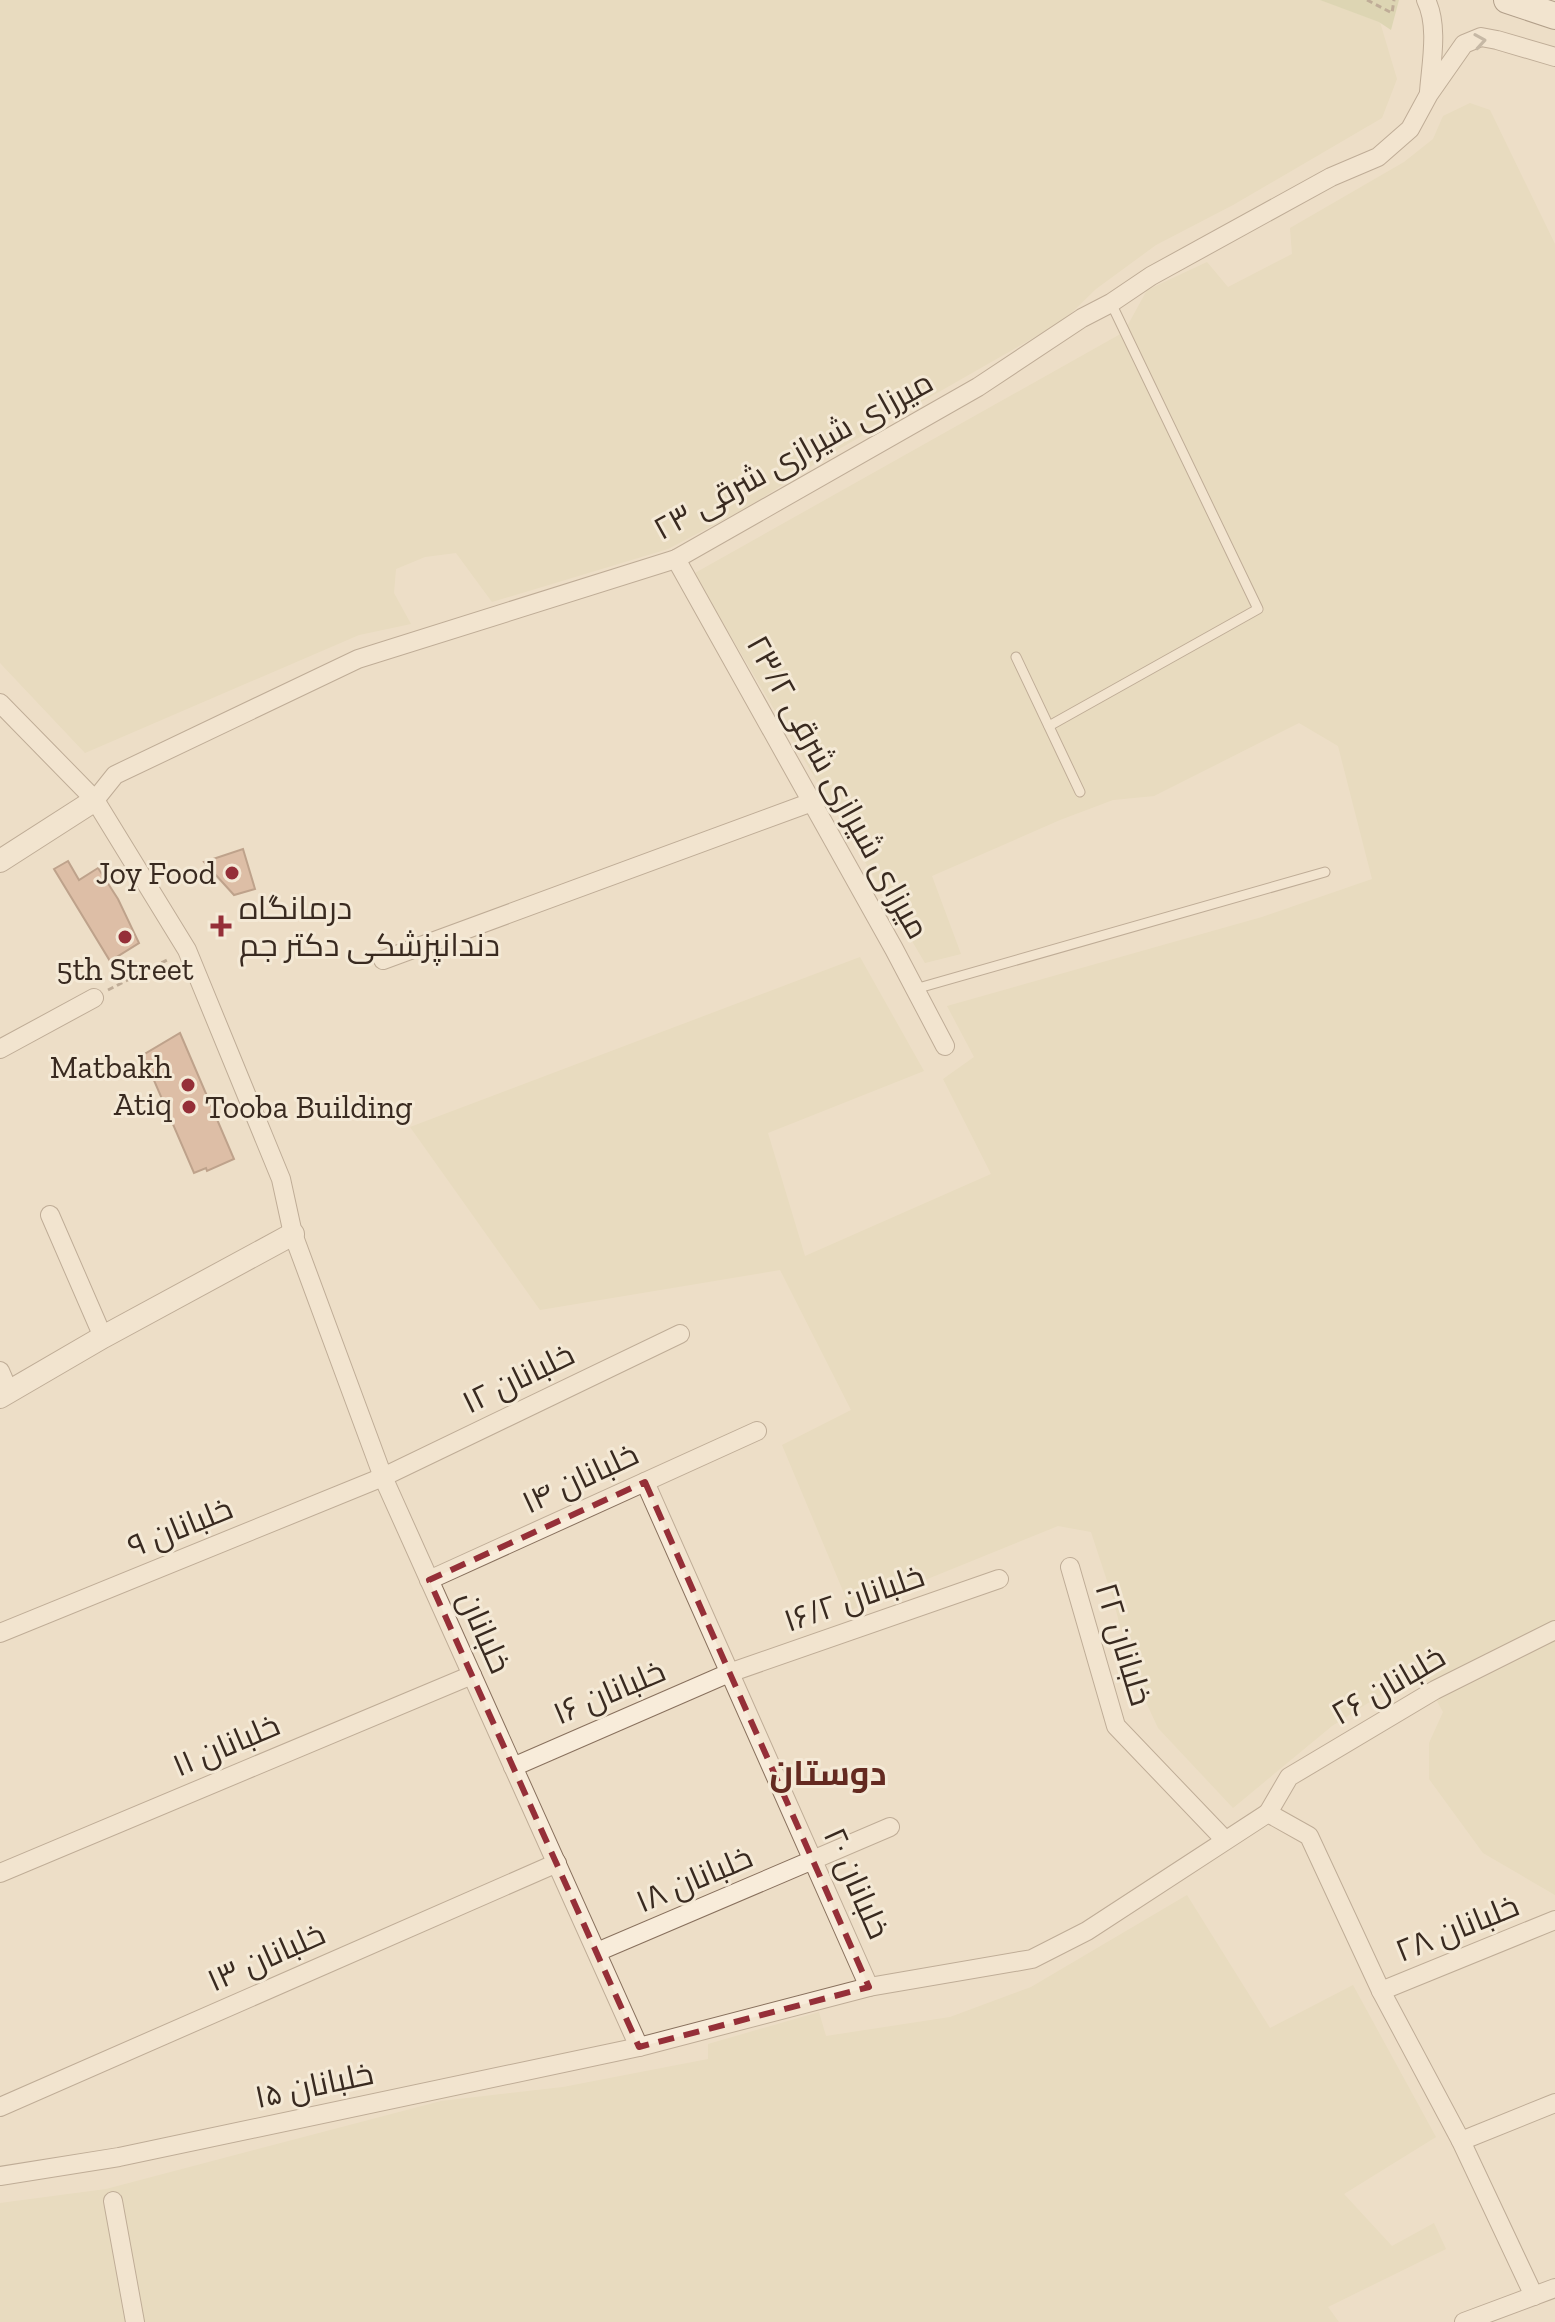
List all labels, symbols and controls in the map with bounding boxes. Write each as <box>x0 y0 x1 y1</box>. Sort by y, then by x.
one-way arrow <box>1473 33 1487 50</box>
street label: ۲۳ میرزای شیرازی شرقی <box>647 362 939 548</box>
street label: ۲۳/۲ میرزای شیرازی شرقی <box>739 629 937 945</box>
place label: Joy Food <box>96 854 216 892</box>
marker: Joy Food <box>223 864 241 882</box>
place label: درمانگاه دندانپزشکی دکتر جم <box>239 889 500 967</box>
marker: درمانگاه دندانپزشکی دکتر جم <box>210 915 232 937</box>
marker: 5th Street <box>116 928 134 946</box>
place label: 5th Street <box>56 950 194 988</box>
place label: Matbakh Atiq <box>50 1048 172 1123</box>
marker: Matbakh Atiq <box>179 1076 197 1094</box>
place label: Tooba Building <box>205 1088 413 1126</box>
marker: Tooba Building <box>180 1098 198 1116</box>
street label: ۱۲ خلبانان <box>456 1335 580 1421</box>
street label: ۱۴ خلبانان <box>516 1435 644 1521</box>
street label: ۹ خلبانان <box>122 1489 238 1565</box>
street label: ۱۶/۲ خلبانان <box>779 1556 929 1640</box>
street label: ۲۲ خلبانان <box>1087 1578 1161 1710</box>
street label: خلبانان <box>450 1585 520 1679</box>
street label: ۲۶ خلبانان <box>1324 1637 1452 1733</box>
street label: ۱۶ خلبانان <box>547 1651 671 1733</box>
street label: ۱۱ خلبانان <box>167 1705 285 1785</box>
district label: دوستان <box>770 1753 887 1794</box>
street label: ۲۰ خلبانان <box>816 1821 898 1945</box>
street label: ۱۸ خلبانان <box>630 1838 758 1920</box>
street label: ۲۸ خلبانان <box>1390 1886 1524 1970</box>
street label: ۱۳ خلبانان <box>201 1914 331 2000</box>
street label: ۱۵ خلبانان <box>251 2054 377 2116</box>

